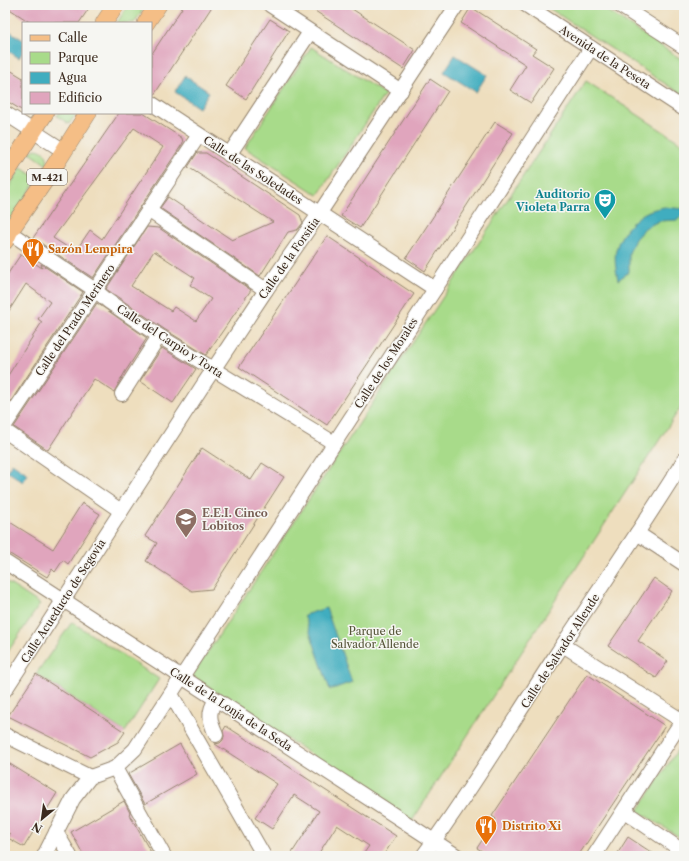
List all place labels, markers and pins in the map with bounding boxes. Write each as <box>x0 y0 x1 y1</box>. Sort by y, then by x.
place label: Auditorio Violeta Parra <box>515 187 591 214</box>
theatre icon: Auditorio Violeta Parra <box>592 187 618 220</box>
restaurant icon: Sazón Lempira <box>20 236 46 269</box>
place label: Sazón Lempira <box>48 242 134 256</box>
school or university icon: E.E.I. Cinco Lobitos <box>173 506 199 539</box>
place label: E.E.I. Cinco Lobitos <box>202 506 268 533</box>
restaurant icon: Distrito Xi <box>473 813 499 846</box>
place label: Distrito Xi <box>502 819 561 833</box>

